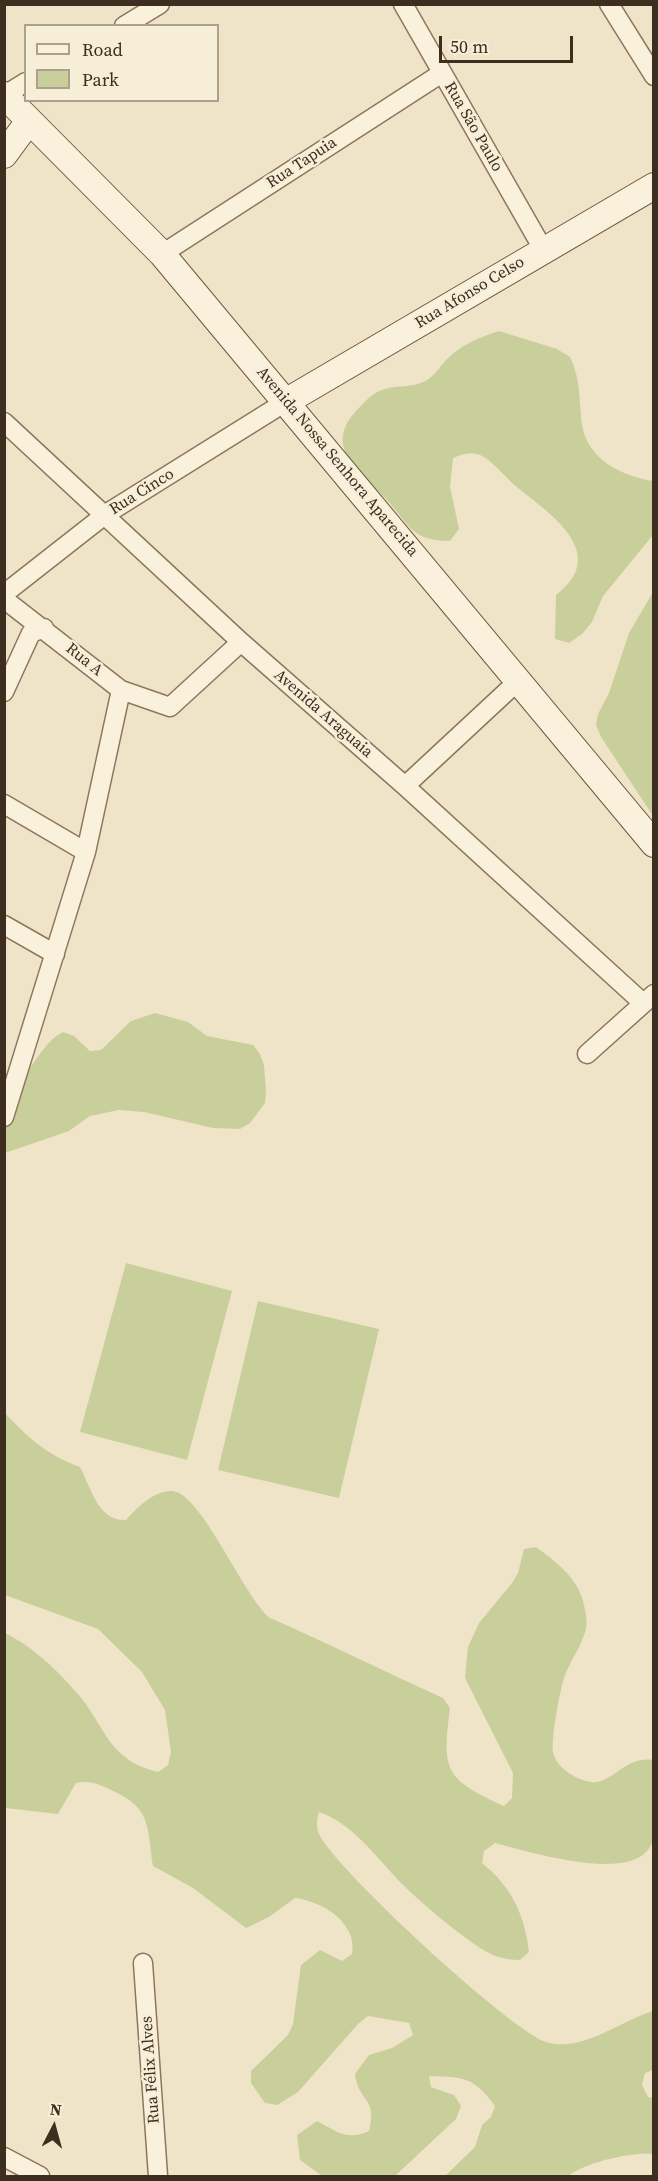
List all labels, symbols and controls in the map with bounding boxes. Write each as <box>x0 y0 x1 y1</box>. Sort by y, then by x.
legend <box>24 24 219 102</box>
scale bar <box>442 24 576 62</box>
text: 50 m <box>450 34 488 59</box>
text: Road <box>82 37 123 62</box>
text: Park <box>82 67 119 92</box>
street label: Rua São Paulo <box>440 79 506 175</box>
street label: Rua Tapuia <box>263 133 341 193</box>
street label: Rua Afonso Celso <box>412 253 528 333</box>
street label: Avenida Nossa Senhora Aparecida <box>252 363 422 561</box>
street label: Rua Cinco <box>106 465 178 519</box>
street label: Rua A <box>62 639 106 681</box>
street label: Avenida Araguaia <box>270 666 376 762</box>
street label: Rua Félix Alves <box>138 2016 164 2124</box>
north arrow <box>24 2097 84 2157</box>
text: N <box>49 2098 63 2121</box>

